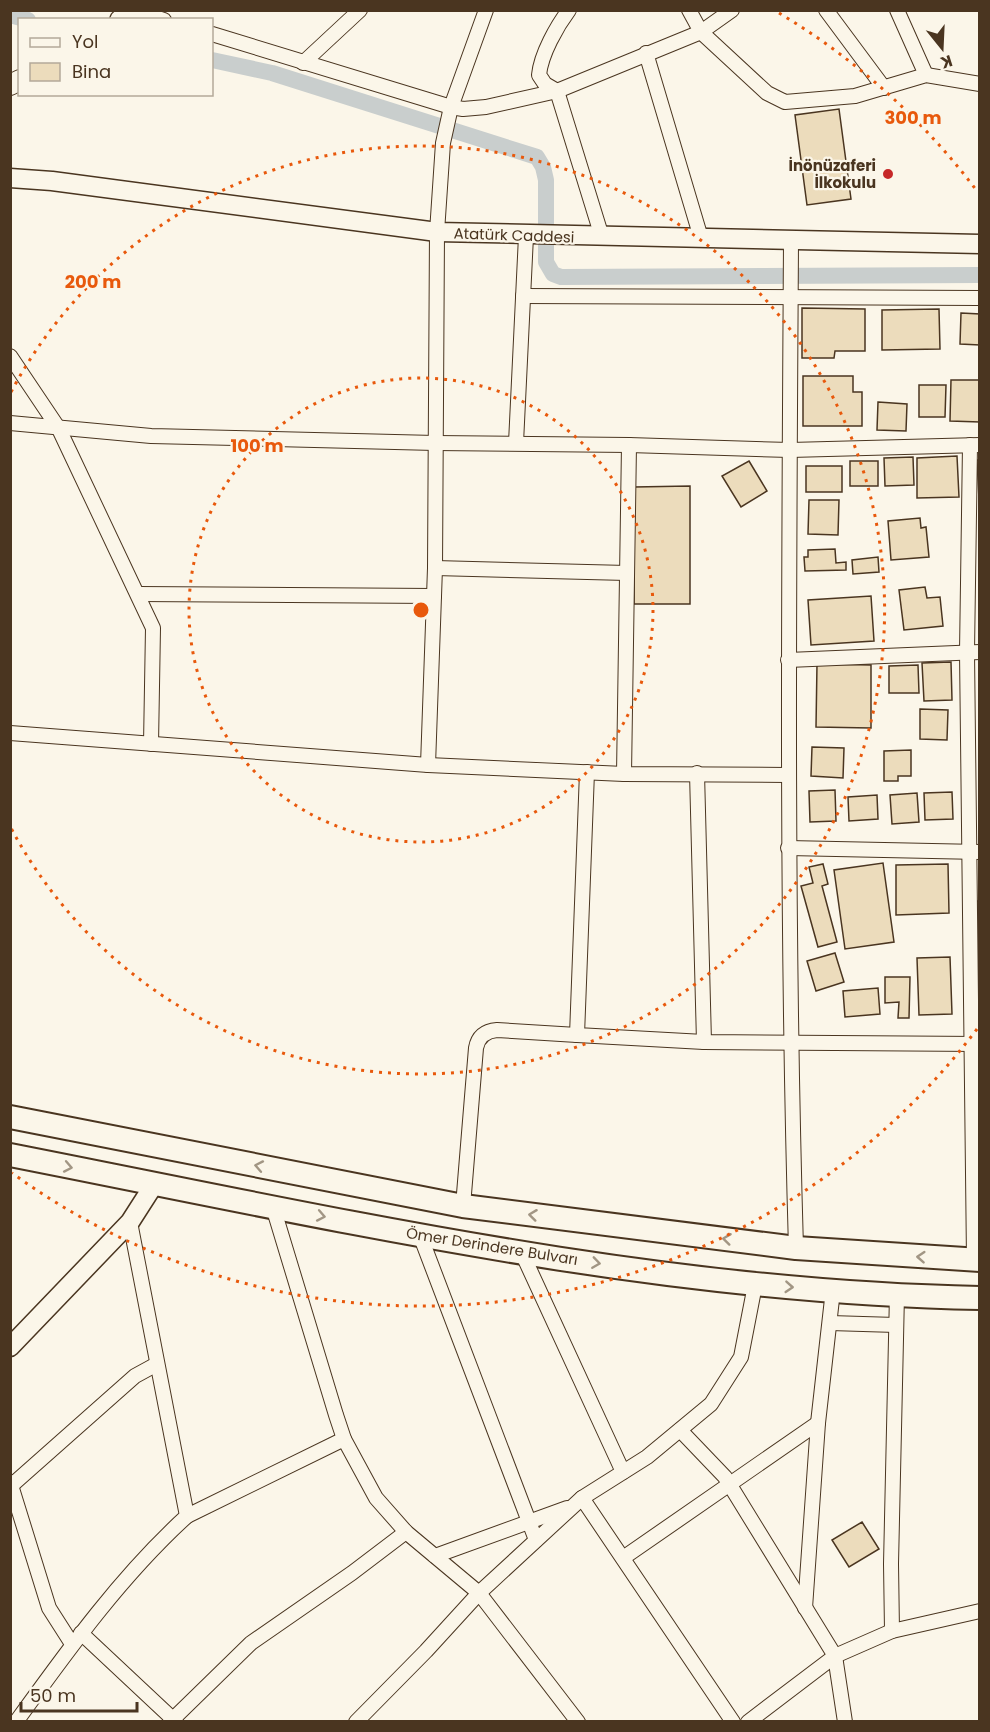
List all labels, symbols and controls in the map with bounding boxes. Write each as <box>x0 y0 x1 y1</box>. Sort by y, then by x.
legend <box>18 18 213 96</box>
north arrow <box>912 18 972 78</box>
text: Yol <box>72 29 98 54</box>
text: K <box>938 49 955 74</box>
text: Bina <box>72 59 111 84</box>
text: 300 m <box>884 105 942 130</box>
place label: İnönüzaferi İlkokulu <box>789 155 876 193</box>
marker: İnönüzaferi İlkokulu <box>881 167 895 181</box>
street label: Atatürk Caddesi <box>453 222 575 248</box>
text: 200 m <box>65 269 121 294</box>
text: 100 m <box>230 433 284 458</box>
centre of rings <box>411 600 431 620</box>
one-way arrow <box>63 1160 73 1173</box>
one-way arrow <box>254 1160 264 1173</box>
one-way arrow <box>316 1209 326 1222</box>
one-way arrow <box>529 1210 538 1222</box>
street label: Ömer Derindere Bulvarı <box>405 1222 579 1270</box>
one-way arrow <box>722 1234 732 1246</box>
one-way arrow <box>917 1250 926 1263</box>
one-way arrow <box>591 1257 601 1269</box>
one-way arrow <box>785 1281 794 1294</box>
scale bar <box>21 1675 136 1713</box>
text: 50 m <box>30 1683 76 1708</box>

